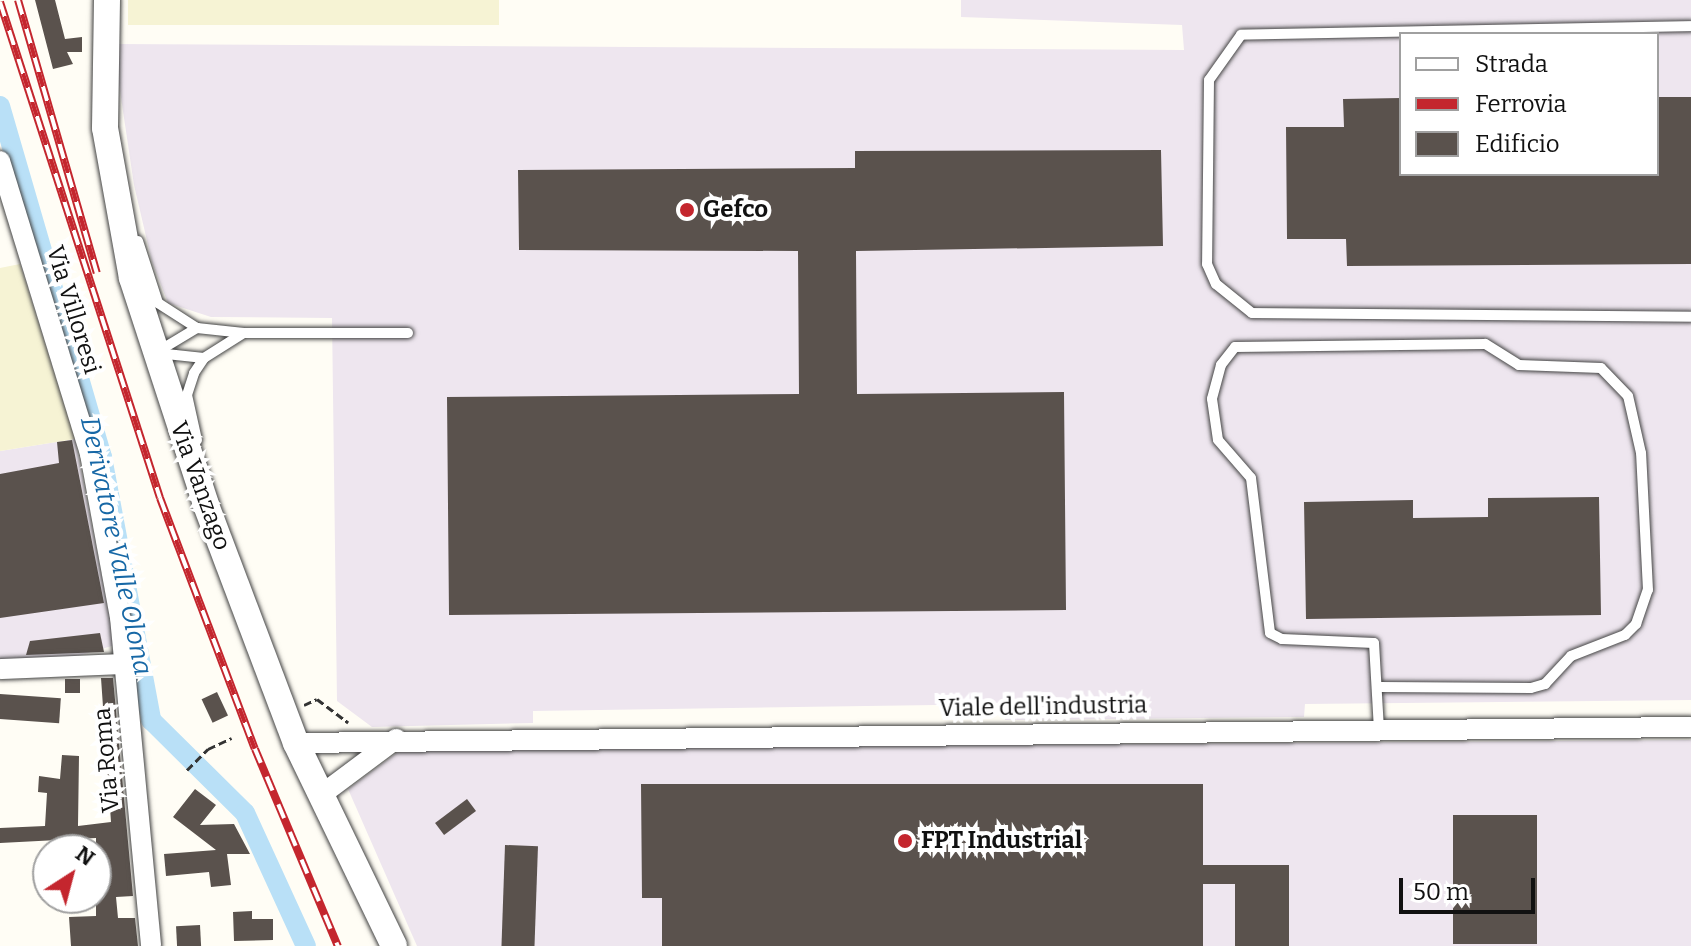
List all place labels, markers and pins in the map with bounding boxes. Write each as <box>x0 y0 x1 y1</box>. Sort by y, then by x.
place label: Gefco <box>703 196 768 224</box>
marker: Gefco <box>678 201 696 219</box>
place label: FPT Industrial <box>921 827 1082 855</box>
marker: FPT Industrial <box>896 832 914 850</box>

